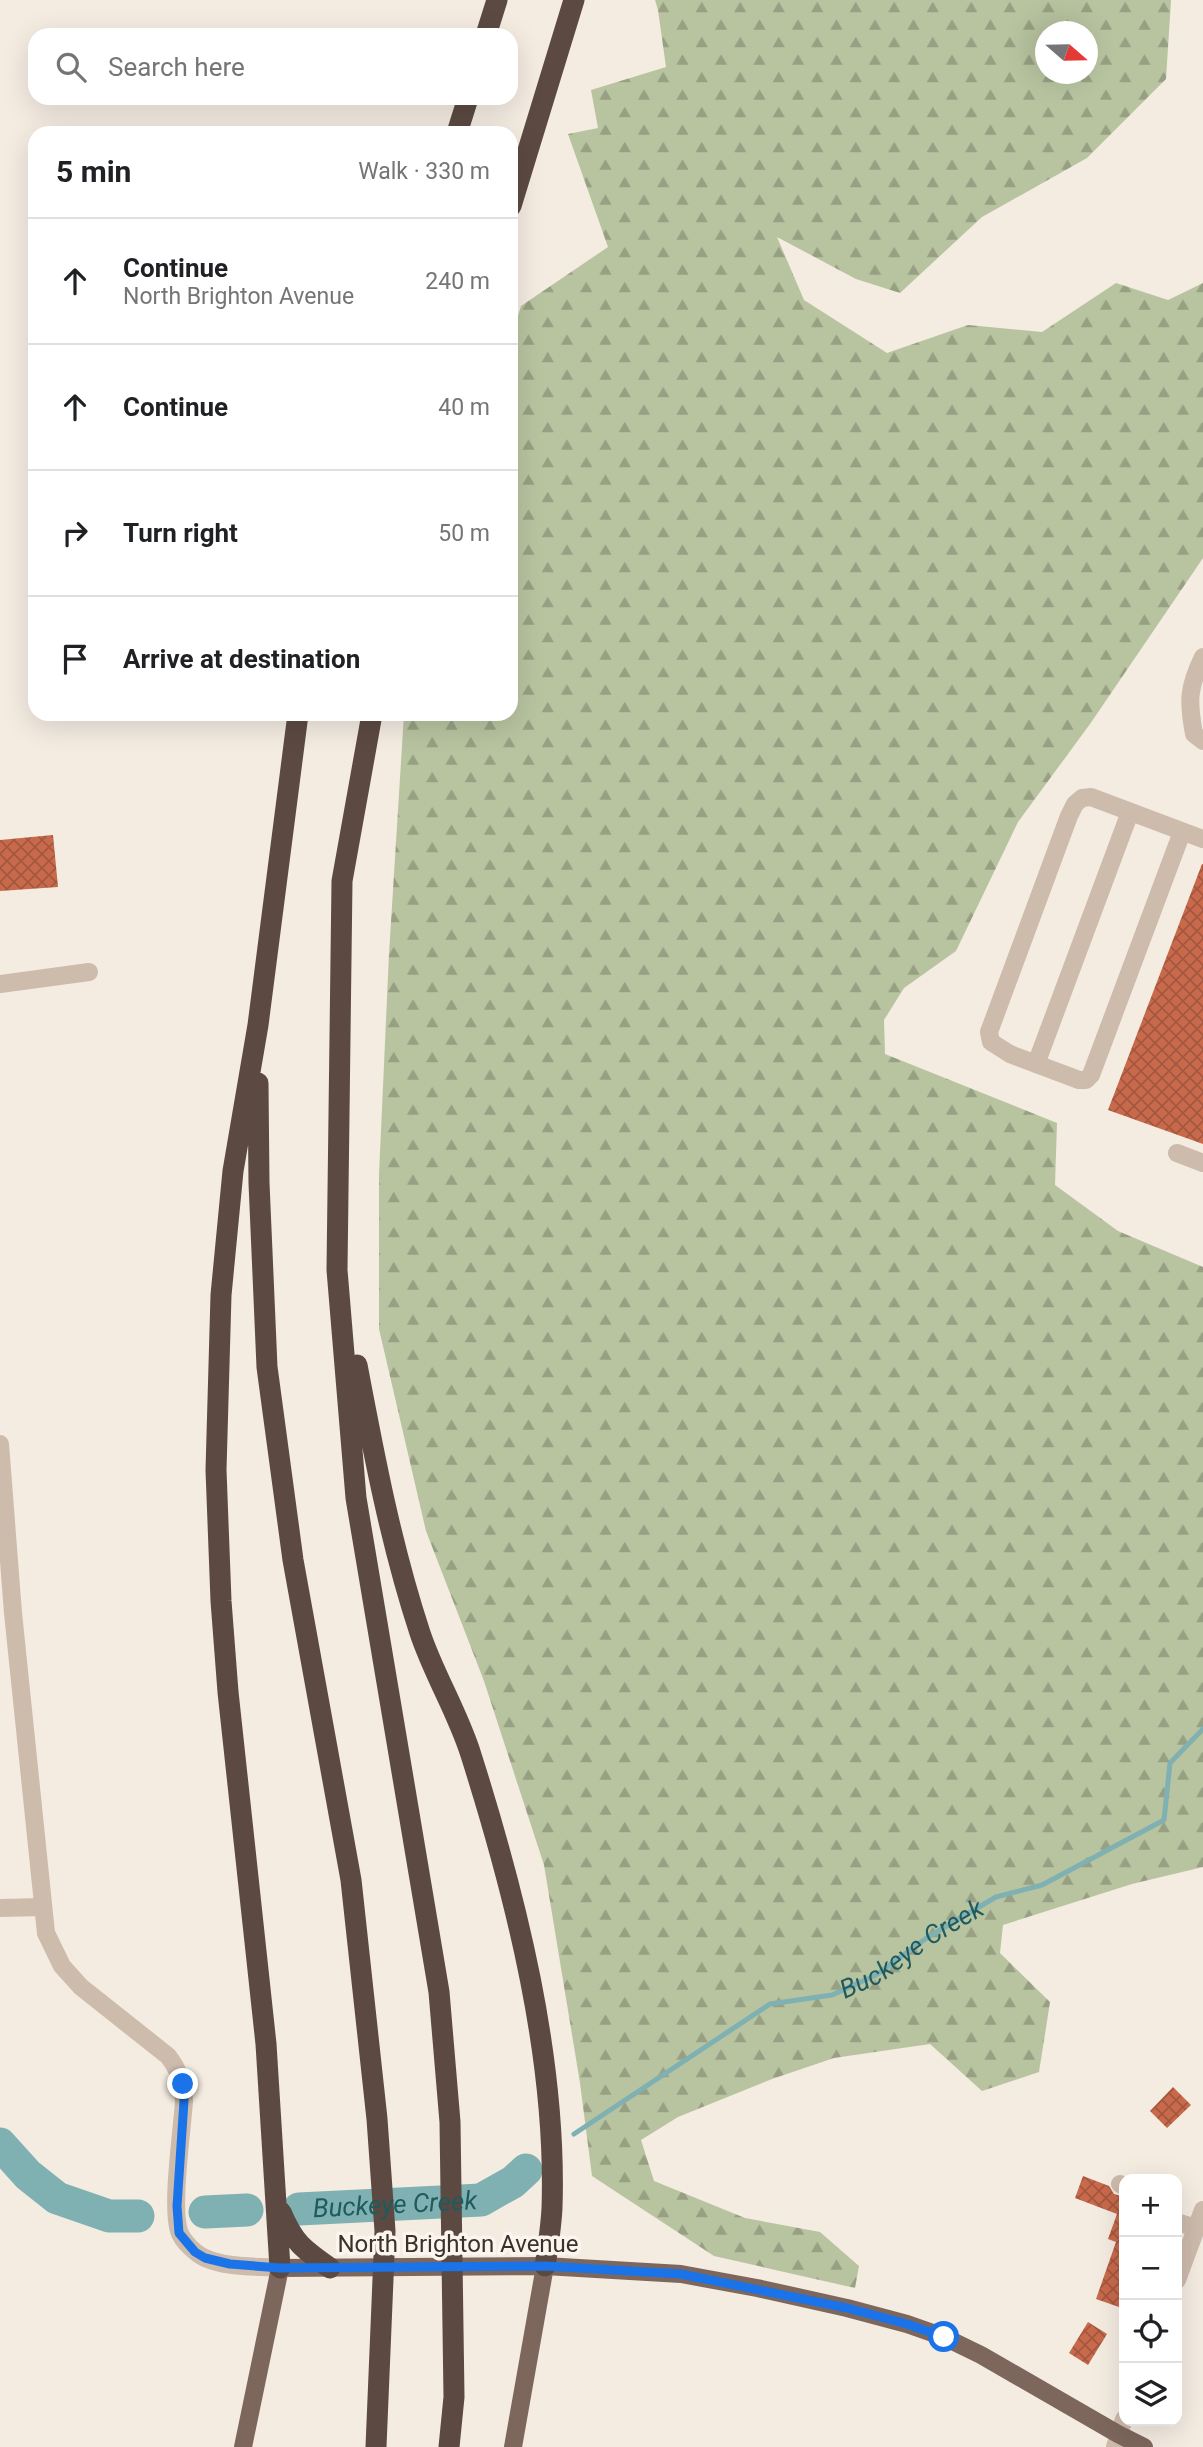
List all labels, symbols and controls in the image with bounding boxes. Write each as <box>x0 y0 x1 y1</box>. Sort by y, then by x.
north arrow <box>1035 21 1098 84</box>
search box <box>28 28 518 105</box>
icon: search <box>52 48 90 86</box>
text: Search here <box>108 52 245 82</box>
text: 5 min <box>56 154 131 189</box>
text: Walk · 330 m <box>358 158 490 185</box>
text: Continue <box>123 253 228 283</box>
icon: ahead <box>56 262 94 300</box>
text: 240 m <box>425 268 490 295</box>
text: North Brighton Avenue <box>123 283 354 310</box>
icon: ahead <box>56 388 94 426</box>
text: Continue <box>123 392 228 422</box>
text: 40 m <box>438 394 490 421</box>
icon: right <box>56 514 94 552</box>
text: Turn right <box>123 518 238 548</box>
text: 50 m <box>438 520 490 547</box>
icon: arrive <box>56 640 94 678</box>
text: Arrive at destination <box>123 644 360 674</box>
water label: Buckeye Creek <box>835 1892 990 2005</box>
route end <box>167 2068 198 2099</box>
map controls <box>1119 2174 1182 2426</box>
button: + <box>1119 2174 1182 2237</box>
water label: Buckeye Creek <box>312 2185 479 2223</box>
street label: North Brighton Avenue <box>337 2230 579 2258</box>
button: − <box>1119 2237 1182 2300</box>
button: locate <box>1119 2300 1182 2363</box>
route start <box>928 2321 959 2352</box>
button: layers <box>1119 2363 1182 2426</box>

